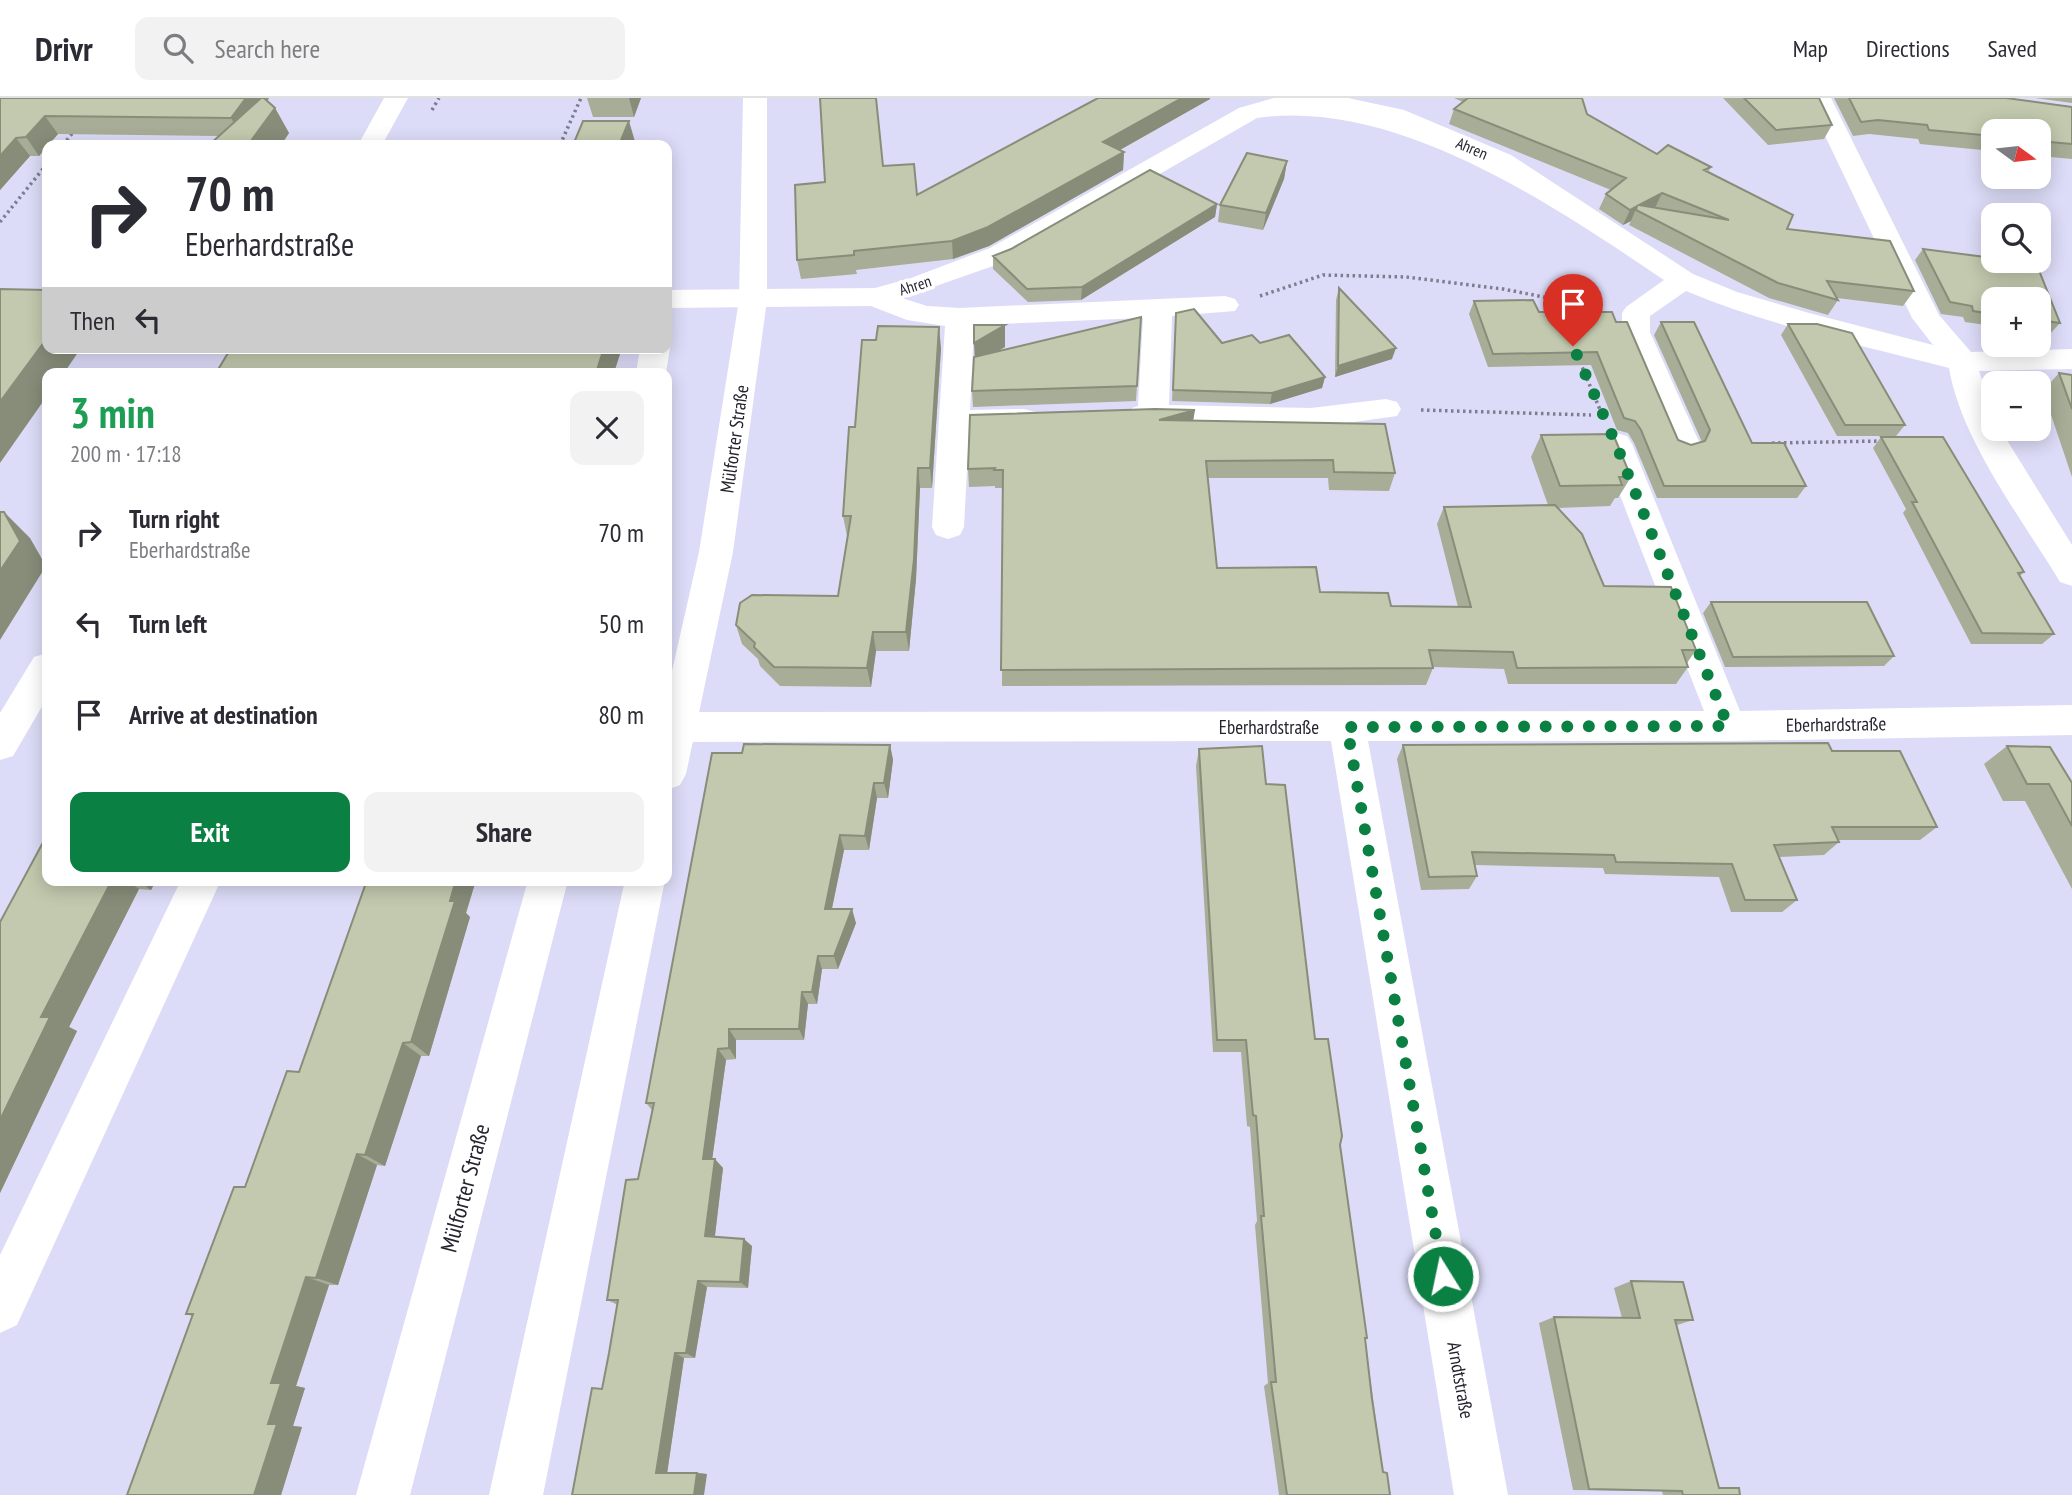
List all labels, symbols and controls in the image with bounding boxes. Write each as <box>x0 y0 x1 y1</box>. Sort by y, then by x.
search box <box>135 17 625 80</box>
text: Drivr <box>35 27 93 70</box>
icon: search <box>159 29 197 67</box>
text: Search here <box>215 32 320 65</box>
text: Map <box>1793 33 1828 64</box>
text: Directions <box>1866 33 1950 64</box>
text: Saved <box>1988 33 2037 64</box>
north arrow <box>1981 119 2051 189</box>
map controls <box>1981 119 2051 441</box>
street label: Ahren <box>1453 132 1491 164</box>
text: 70 m <box>185 161 274 225</box>
icon: right <box>70 168 161 259</box>
button: search <box>1981 203 2051 273</box>
text: Eberhardstraße <box>185 223 354 265</box>
street label: Ahren <box>896 270 934 300</box>
pin <box>1543 274 1603 346</box>
icon: arrive <box>1554 285 1592 323</box>
button: + <box>1981 287 2051 357</box>
icon: left <box>129 301 167 339</box>
text: Then <box>70 304 115 337</box>
button: − <box>1981 371 2051 441</box>
street label: Mülforter Straße <box>715 383 753 495</box>
text: 3 min <box>70 385 155 440</box>
button: close <box>570 391 644 465</box>
text: 200 m · 17:18 <box>70 439 182 468</box>
text: Turn right <box>129 502 220 535</box>
icon: right <box>70 514 108 552</box>
text: 70 m <box>598 516 644 549</box>
text: Eberhardstraße <box>129 535 251 564</box>
icon: left <box>70 605 108 643</box>
text: Turn left <box>129 607 207 640</box>
text: 50 m <box>598 607 644 640</box>
icon: arrive <box>70 696 108 734</box>
text: Arrive at destination <box>129 698 318 731</box>
text: 80 m <box>598 698 644 731</box>
street label: Eberhardstraße <box>1786 711 1887 737</box>
street label: Eberhardstraße <box>1219 715 1319 739</box>
button: Exit <box>70 792 350 872</box>
button: Share <box>364 792 644 872</box>
street label: Mülforter Straße <box>433 1120 496 1255</box>
position arrow <box>1406 1239 1480 1313</box>
street label: Arndtstraße <box>1442 1340 1480 1420</box>

